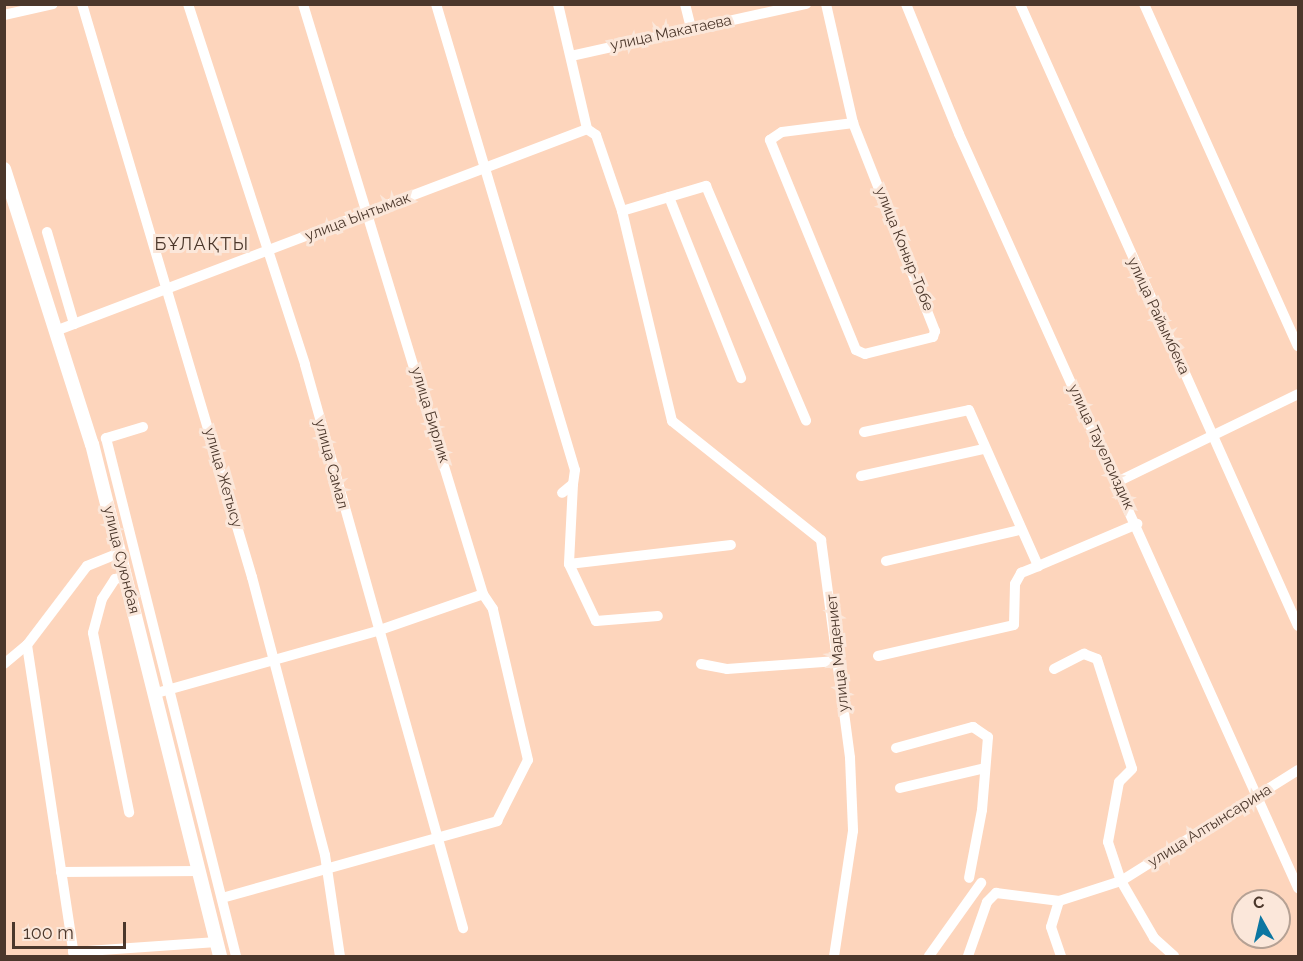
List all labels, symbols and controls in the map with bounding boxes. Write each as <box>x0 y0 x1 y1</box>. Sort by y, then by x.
street label: улица Макатаева <box>609 11 733 55</box>
street label: улица Коныр-Тобе <box>871 184 937 314</box>
street label: улица Ынтымак <box>303 189 413 245</box>
district label: БҰЛАҚТЫ <box>154 233 250 255</box>
street label: улица Райымбека <box>1123 255 1193 377</box>
street label: улица Бирлик <box>407 365 453 465</box>
street label: улица Тауелсиздик <box>1064 381 1138 513</box>
street label: улица Самал <box>310 417 352 511</box>
street label: улица Жетысу <box>200 426 246 530</box>
street label: улица Суюнбая <box>99 504 143 616</box>
street label: улица Мадениет <box>823 593 853 713</box>
street label: улица Алтынсарина <box>1145 781 1275 871</box>
north arrow <box>1231 889 1291 949</box>
text: С <box>1252 892 1265 913</box>
scale bar <box>15 910 129 948</box>
text: 100 m <box>23 922 74 943</box>

